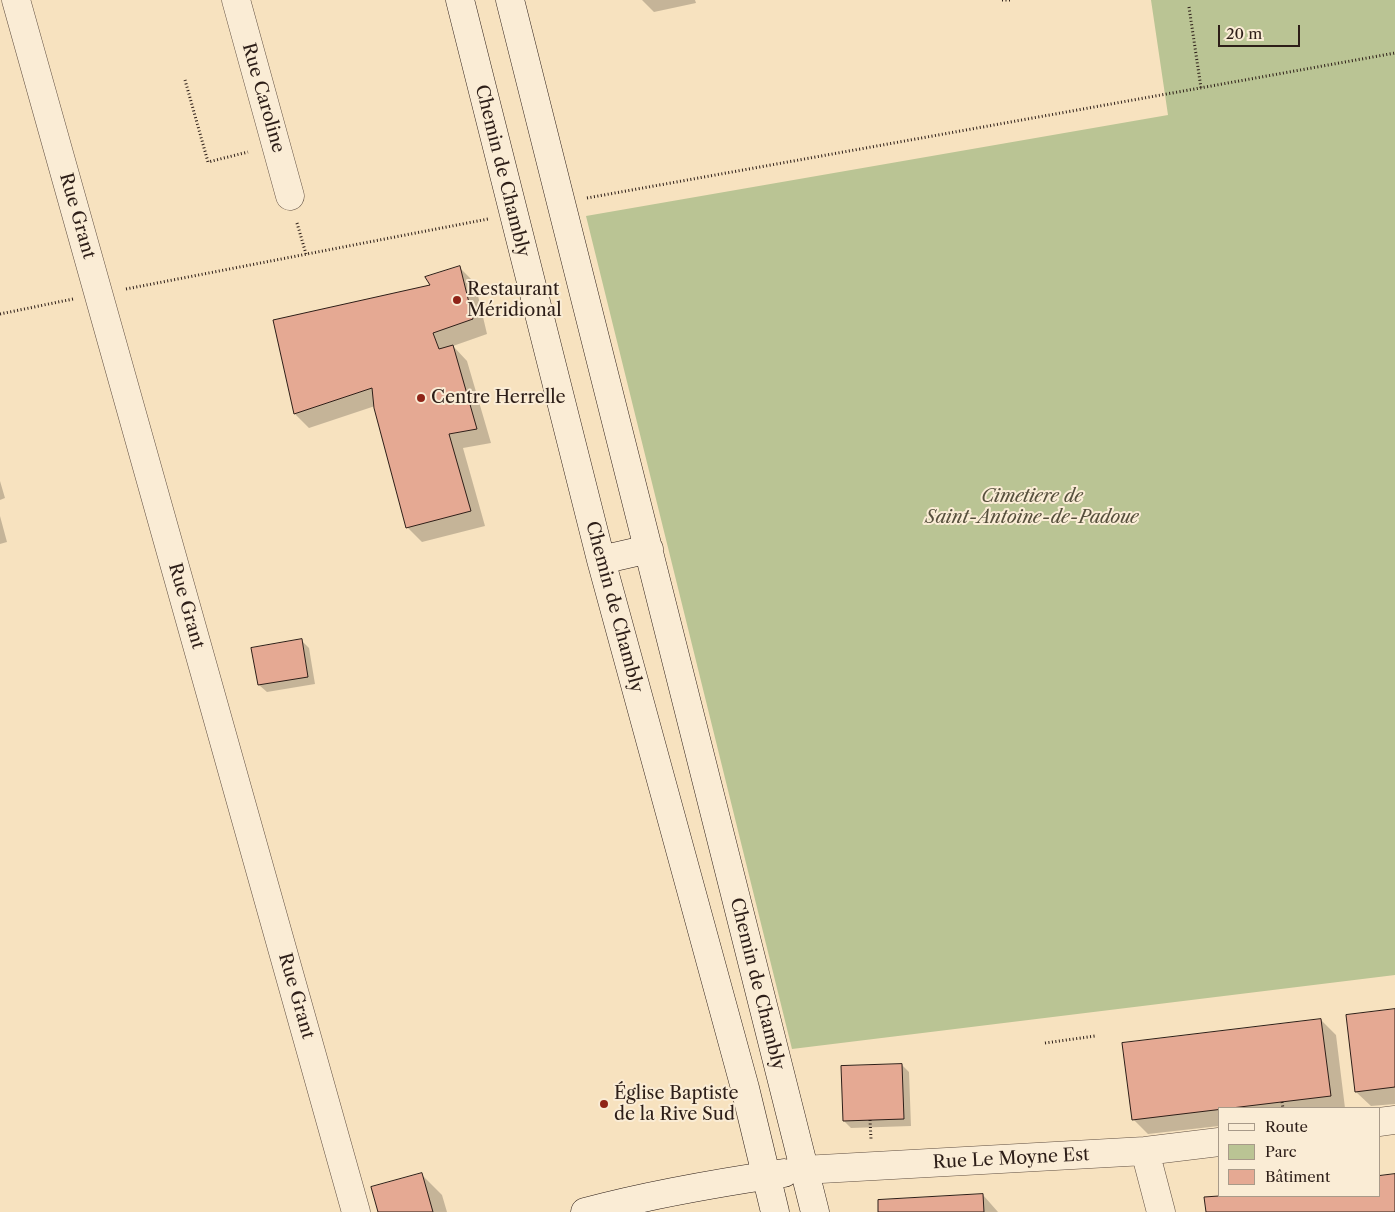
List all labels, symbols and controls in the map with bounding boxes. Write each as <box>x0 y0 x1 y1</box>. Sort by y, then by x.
scale bar <box>1220 15 1302 47</box>
text: 20 m <box>1226 24 1262 43</box>
street label: Rue Caroline <box>237 41 289 155</box>
street label: Chemin de Chambly <box>470 83 534 259</box>
street label: Rue Grant <box>54 171 100 261</box>
place label: Restaurant Méridional <box>467 279 561 322</box>
marker: Restaurant Méridional <box>451 294 463 306</box>
place label: Centre Herrelle <box>431 387 566 409</box>
marker: Centre Herrelle <box>415 392 427 404</box>
park label: Cimetiere de Saint-Antoine-de-Padoue <box>925 486 1139 528</box>
street label: Chemin de Chambly <box>581 519 647 695</box>
street label: Rue Grant <box>163 561 209 651</box>
street label: Chemin de Chambly <box>725 896 789 1072</box>
street label: Rue Grant <box>273 951 319 1041</box>
place label: Église Baptiste de la Rive Sud <box>614 1083 739 1126</box>
marker: Église Baptiste de la Rive Sud <box>598 1098 610 1110</box>
legend <box>1218 1107 1380 1197</box>
text: Route <box>1265 1117 1308 1136</box>
text: Parc <box>1265 1142 1297 1161</box>
street label: Rue Le Moyne Est <box>932 1144 1090 1174</box>
text: Bâtiment <box>1265 1167 1330 1186</box>

